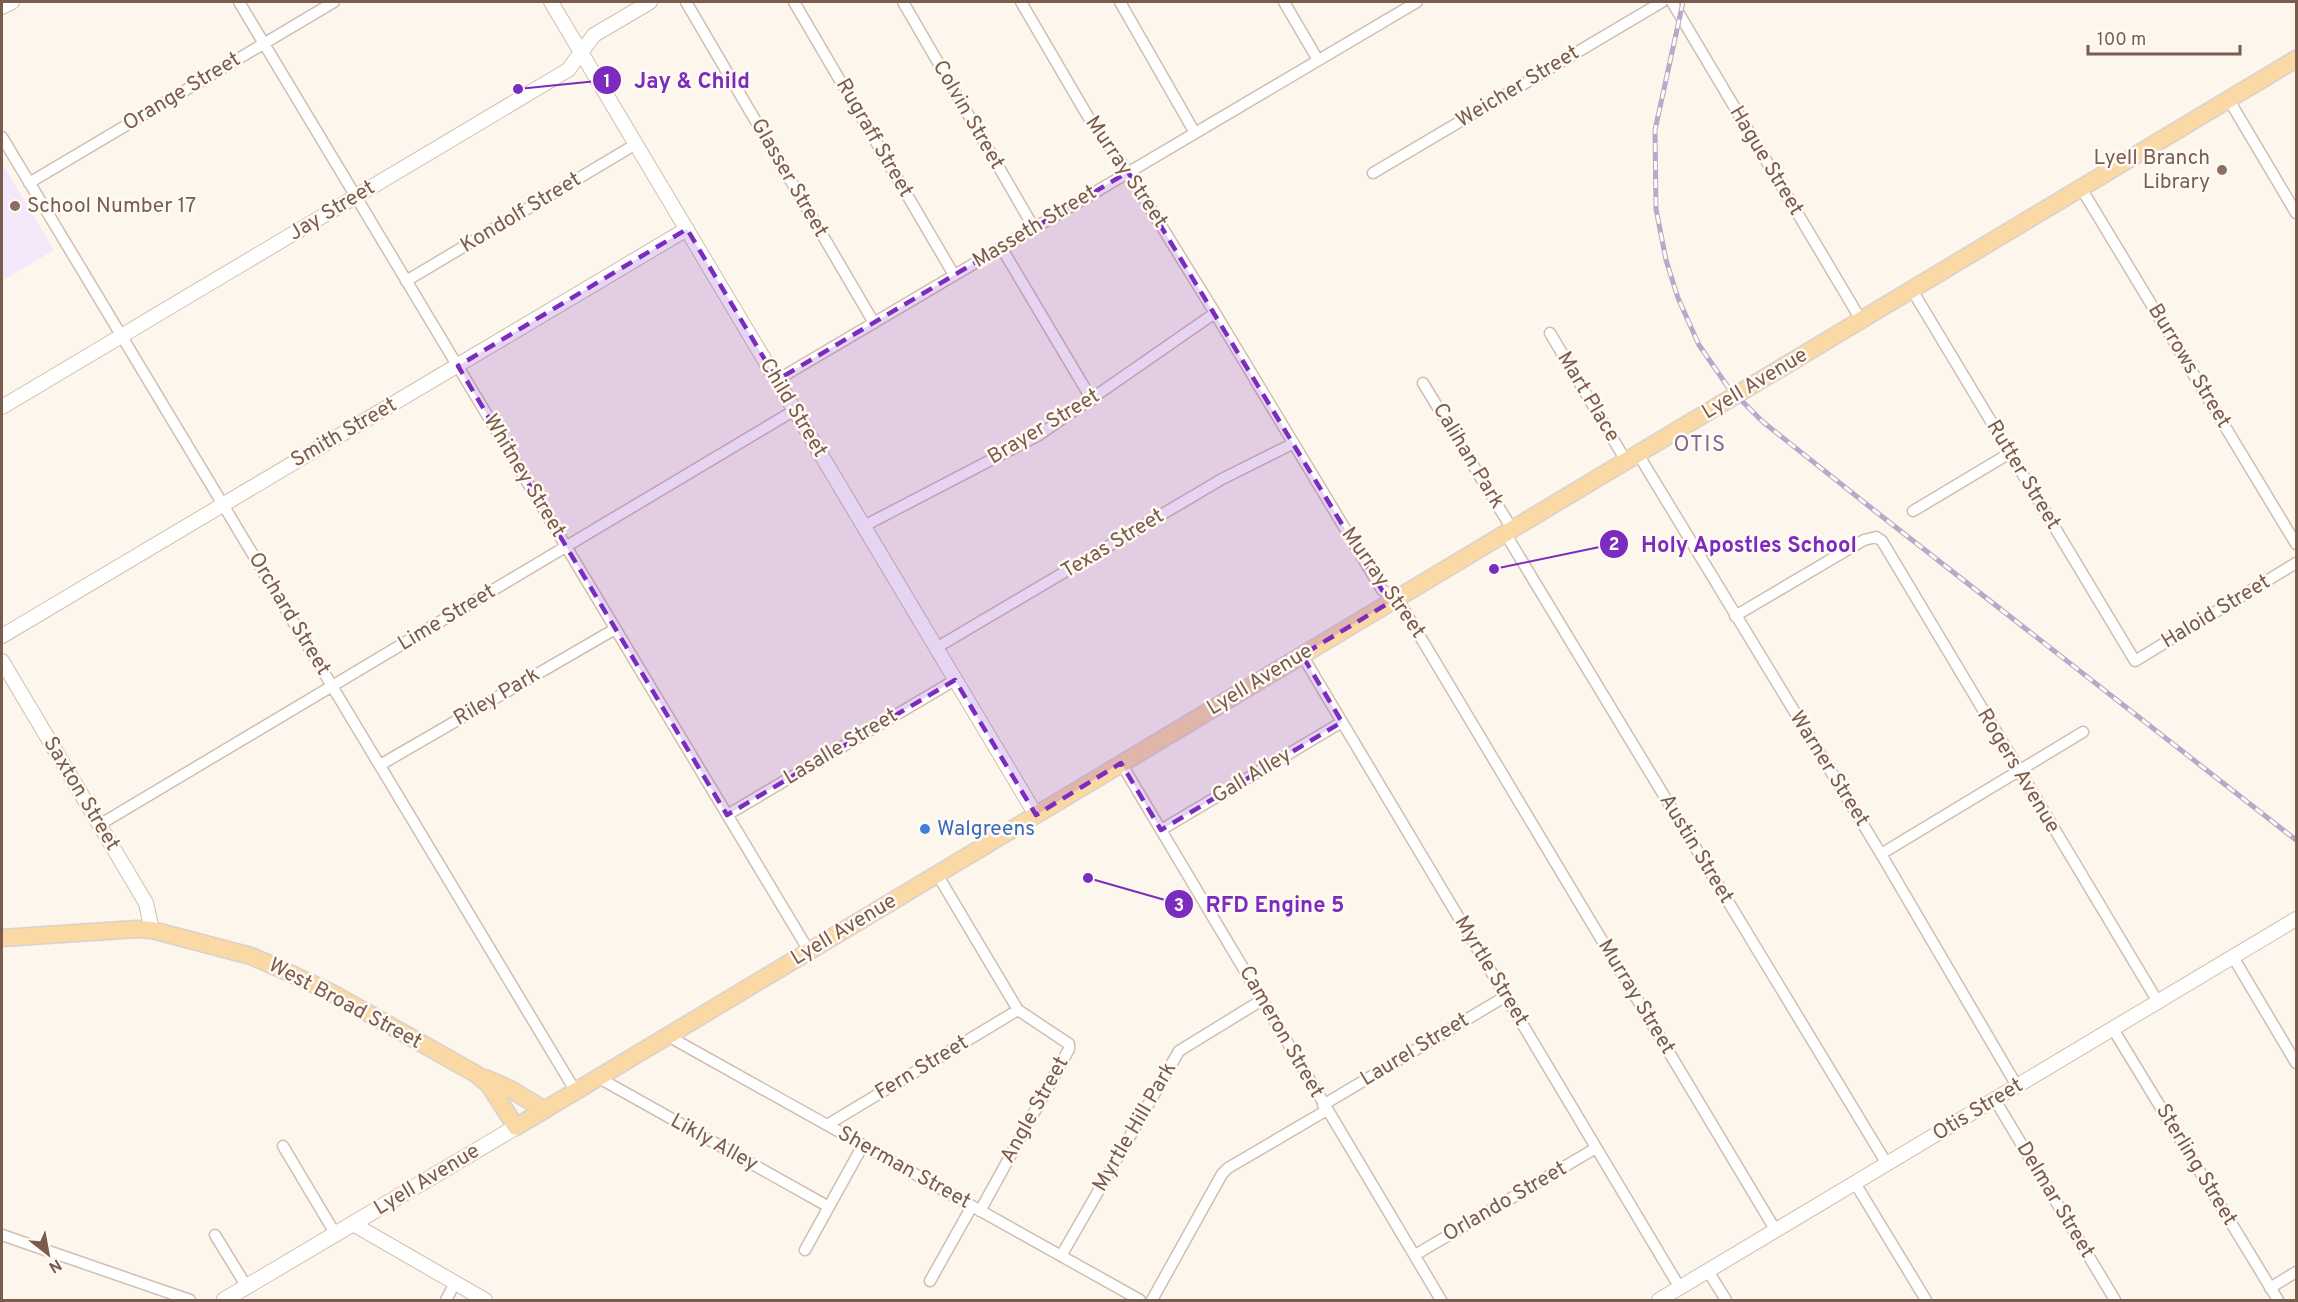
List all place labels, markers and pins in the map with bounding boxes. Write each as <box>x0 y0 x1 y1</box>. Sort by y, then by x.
callout: Jay & Child <box>592 60 762 100</box>
place label: Lyell Branch Library <box>2094 145 2210 196</box>
marker: Lyell Branch Library <box>2215 163 2229 177</box>
place label: School Number 17 <box>27 193 196 220</box>
marker: School Number 17 <box>8 199 22 213</box>
callout: Holy Apostles School <box>1599 524 1869 564</box>
place label: Walgreens <box>937 816 1035 843</box>
marker: Walgreens <box>918 822 932 836</box>
callout: RFD Engine 5 <box>1164 884 1357 924</box>

